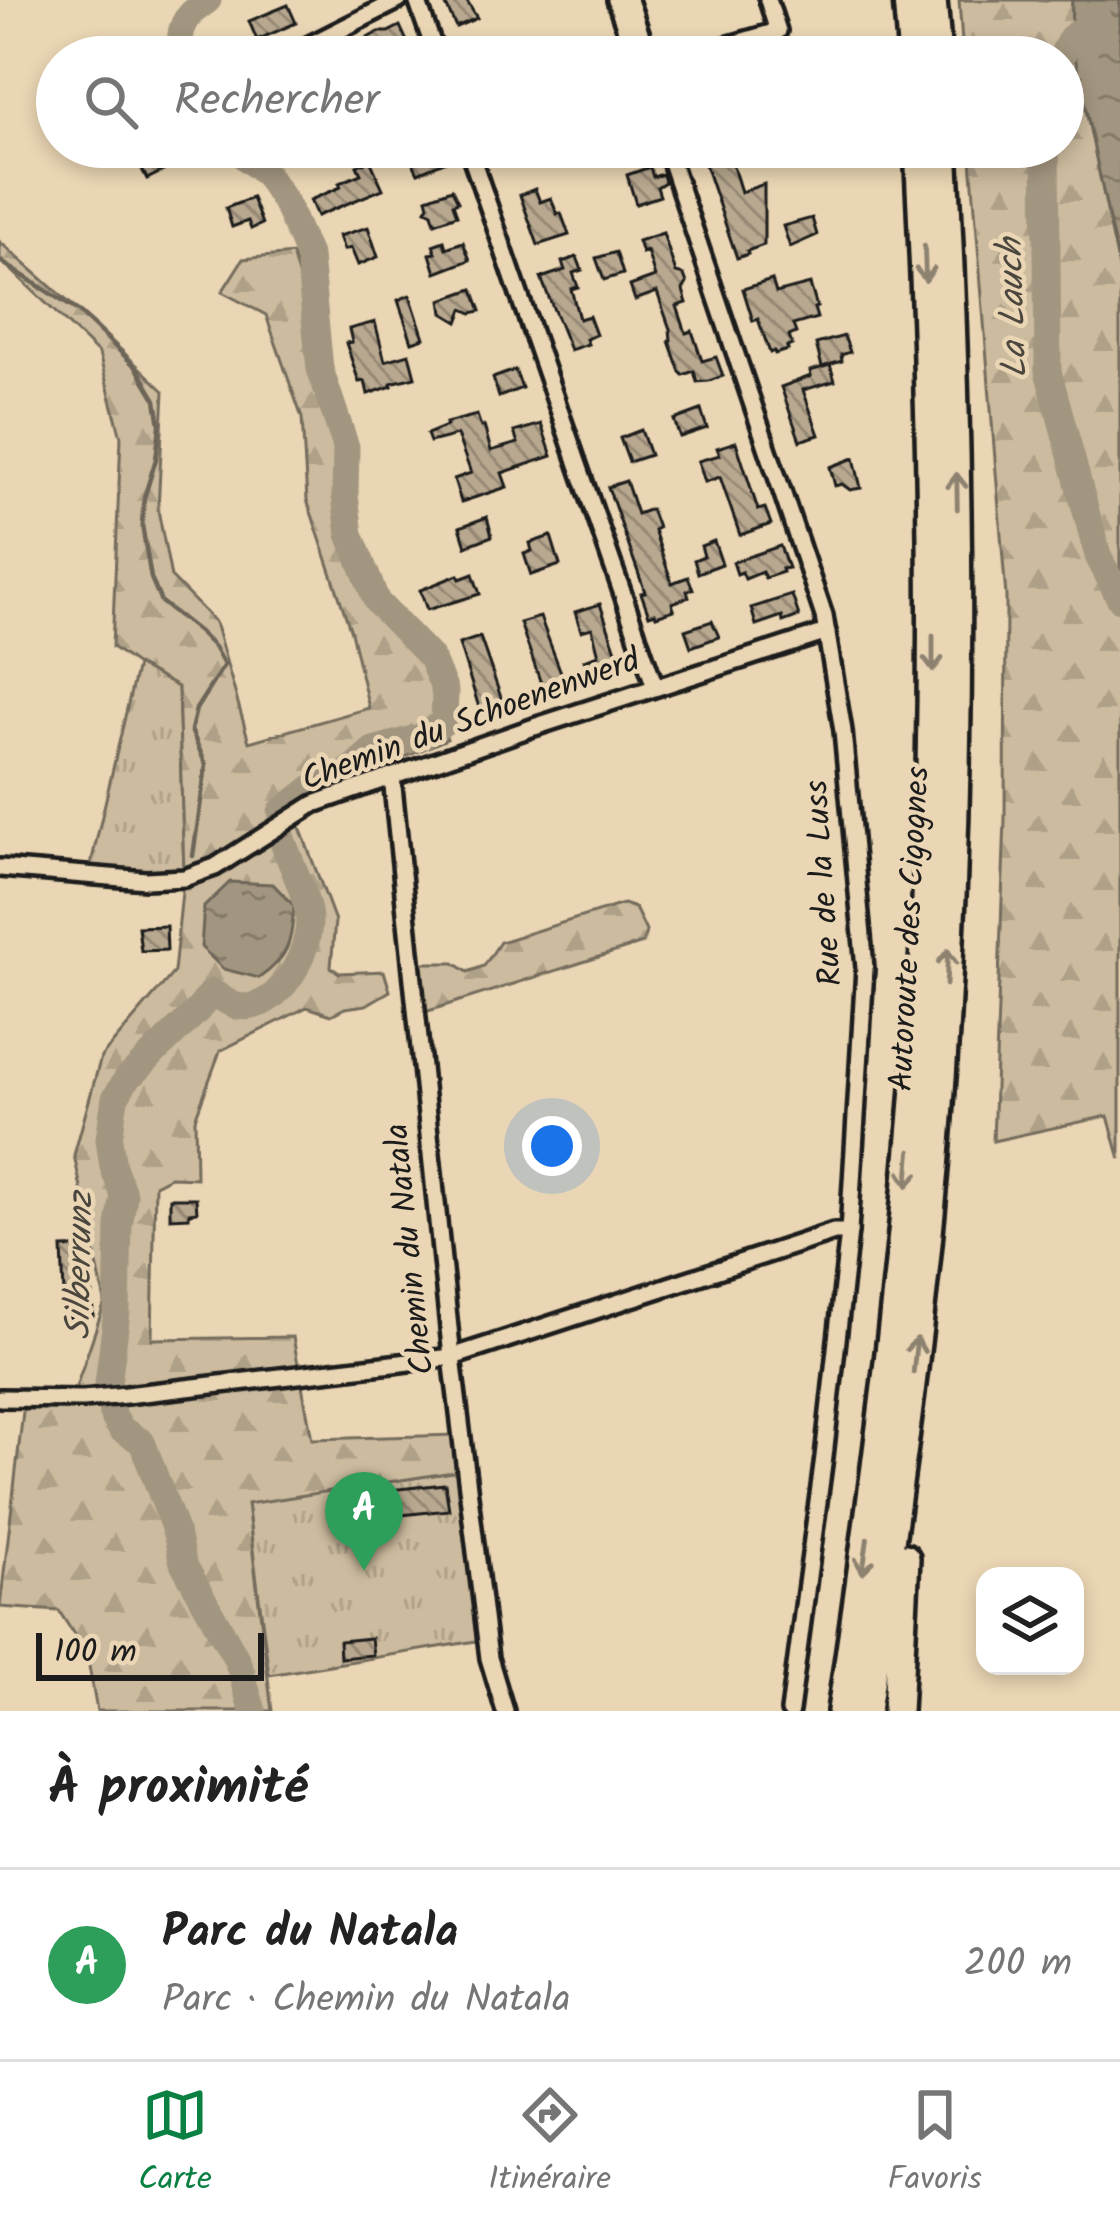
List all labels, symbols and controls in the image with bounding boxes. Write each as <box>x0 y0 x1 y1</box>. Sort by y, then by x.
search box <box>36 36 1084 168</box>
text: Rechercher <box>174 66 379 138</box>
icon: search <box>78 69 144 135</box>
water label: La Lauch <box>983 234 1045 379</box>
one-way arrow <box>914 244 937 283</box>
one-way arrow <box>946 472 968 511</box>
one-way arrow <box>922 634 944 673</box>
street label: Chemin du Schoenenwerd <box>294 635 649 807</box>
street label: Autoroute des Cigognes <box>876 765 946 1093</box>
street label: Rue de la Luss <box>791 778 859 988</box>
one-way arrow <box>936 948 959 987</box>
your location <box>522 1116 582 1176</box>
street label: Chemin du Natala <box>371 1121 451 1377</box>
one-way arrow <box>897 1149 920 1188</box>
water label: Silberrunz <box>51 1188 111 1340</box>
one-way arrow <box>904 1336 926 1375</box>
pin: A <box>325 1472 403 1571</box>
one-way arrow <box>853 1536 876 1575</box>
map controls <box>976 1567 1084 1675</box>
button: layers <box>976 1567 1084 1675</box>
scale bar <box>36 1627 264 1680</box>
text: 100 m <box>54 1627 137 1680</box>
text: À proximité <box>48 1749 308 1830</box>
text: Parc du Natala <box>162 1898 458 1970</box>
text: A <box>75 1934 99 1996</box>
text: 200 m <box>964 1934 1072 1996</box>
text: Parc · Chemin du Natala <box>162 1970 571 2032</box>
tab: Carte <box>138 2082 212 2207</box>
tab: Itinéraire <box>488 2082 611 2207</box>
tab: Favoris <box>887 2082 982 2207</box>

